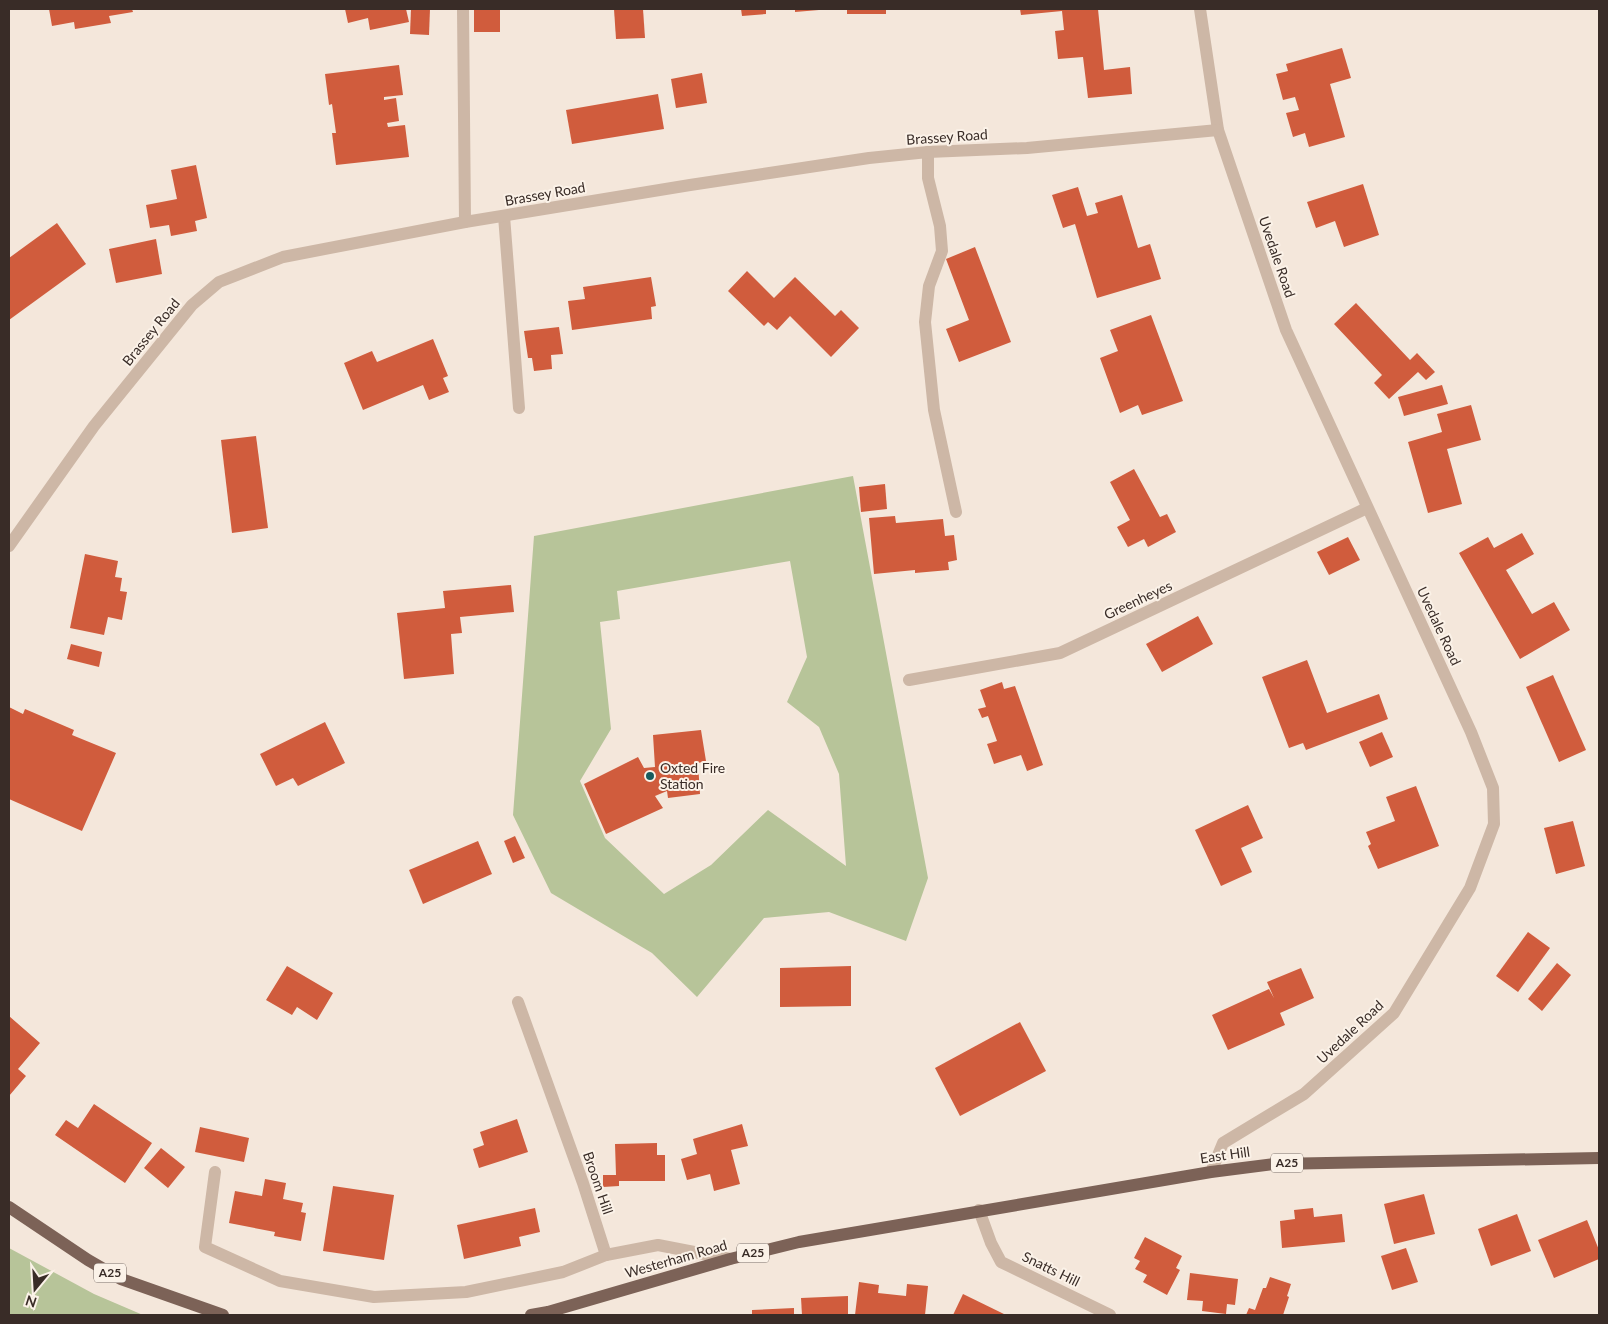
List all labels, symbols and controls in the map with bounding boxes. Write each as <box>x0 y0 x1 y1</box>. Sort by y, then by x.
street label: Brassey Road <box>906 125 988 148</box>
street label: Brassey Road <box>503 178 587 209</box>
street label: Uvedale Road <box>1256 214 1299 300</box>
street label: Brassey Road <box>118 295 183 369</box>
street label: Greenheyes <box>1101 576 1174 623</box>
street label: Uvedale Road <box>1414 584 1465 668</box>
place label: Oxted Fire Station <box>660 759 725 792</box>
marker: Oxted Fire Station <box>644 770 656 782</box>
street label: Uvedale Road <box>1313 997 1386 1067</box>
street label: East Hill <box>1199 1143 1251 1166</box>
street label: Broom Hill <box>580 1149 617 1216</box>
road number: A25 <box>1271 1154 1303 1172</box>
street label: Westerham Road <box>623 1236 729 1281</box>
road number: A25 <box>737 1244 769 1262</box>
street label: Snatts Hill <box>1020 1247 1083 1290</box>
north arrow <box>10 1264 60 1314</box>
road number: A25 <box>94 1264 126 1282</box>
text: N <box>23 1292 39 1312</box>

